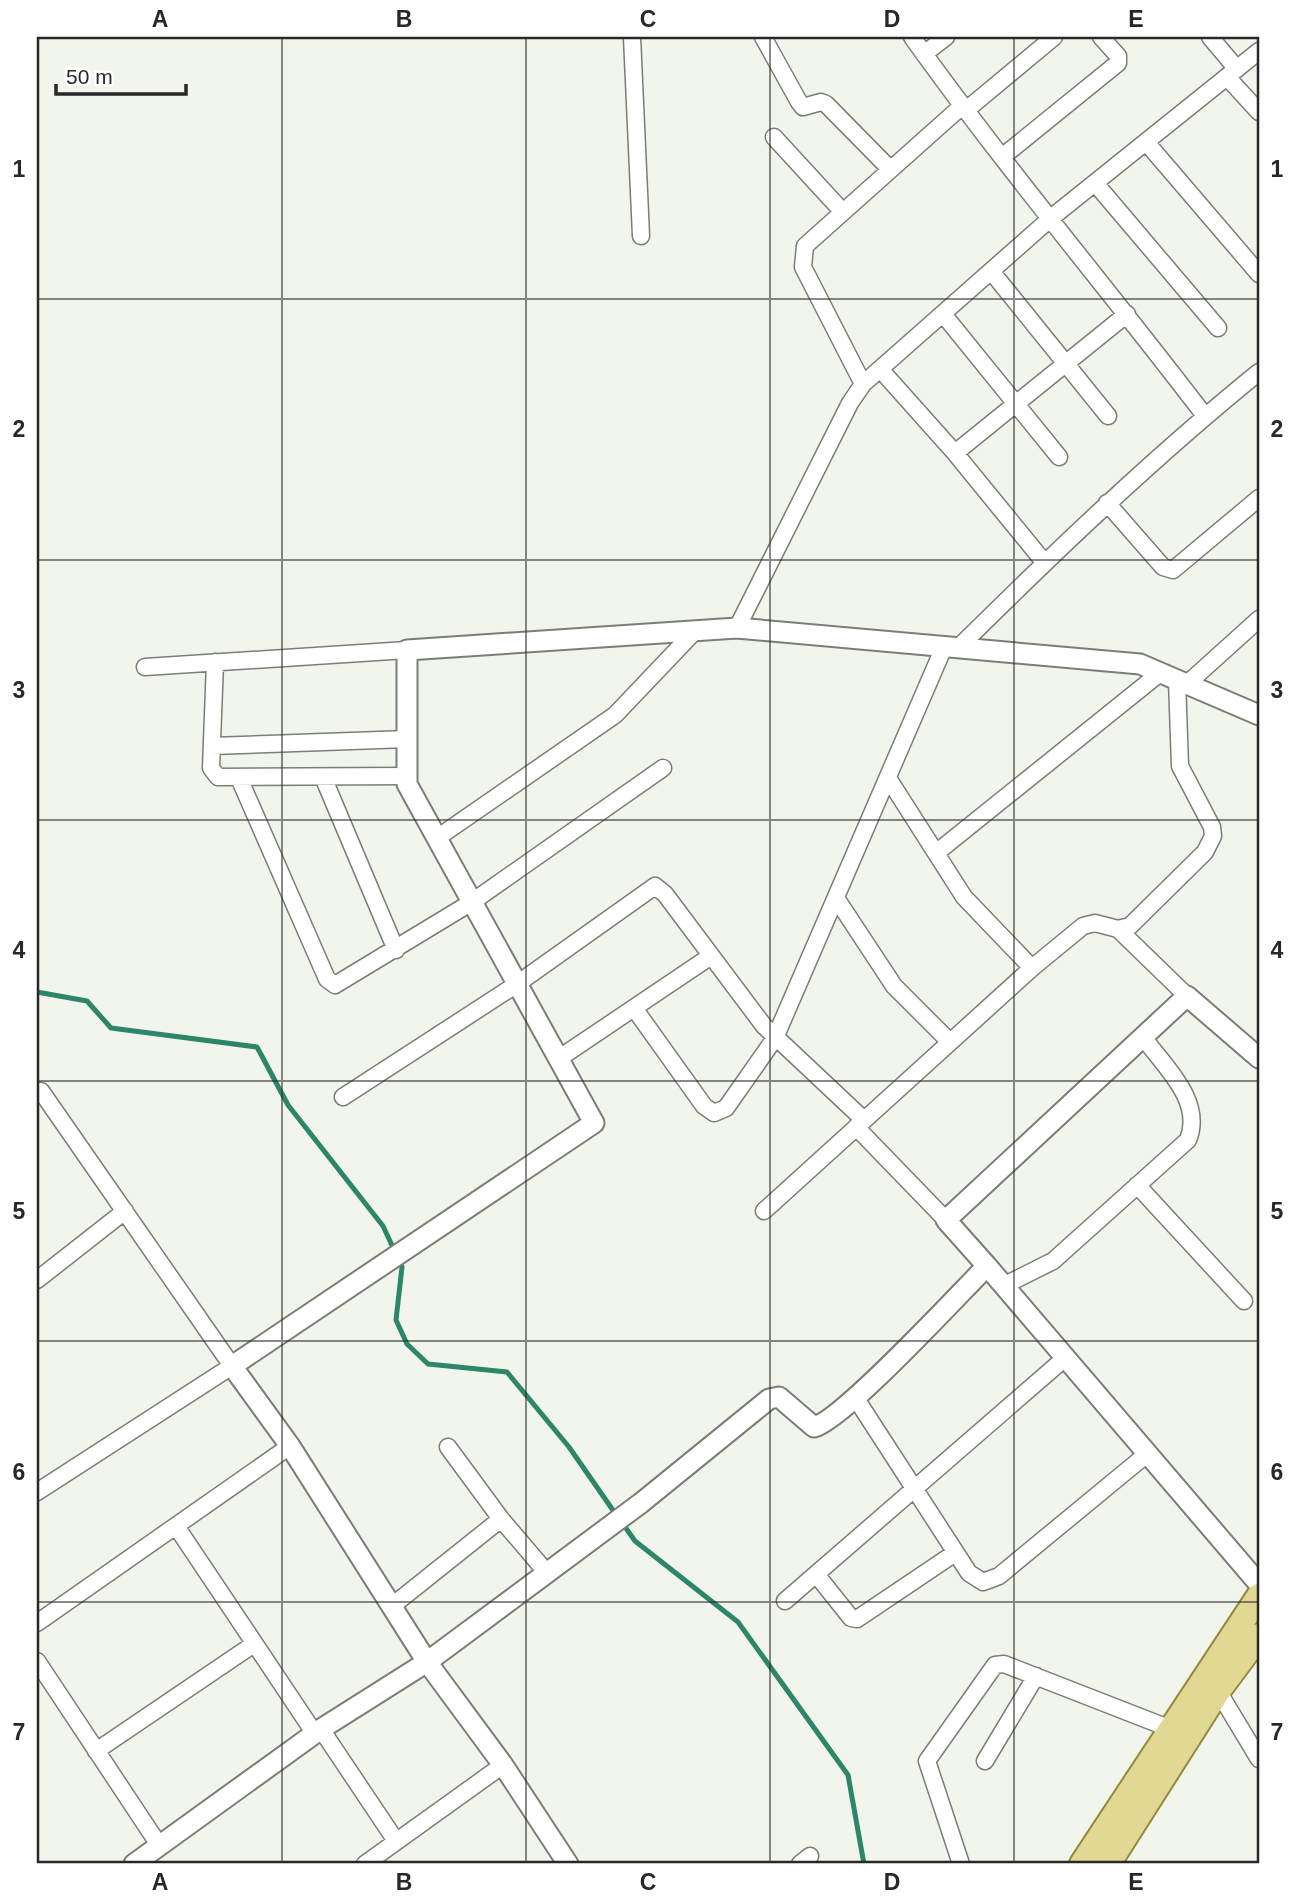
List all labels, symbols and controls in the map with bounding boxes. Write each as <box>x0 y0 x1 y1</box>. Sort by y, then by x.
text: A <box>152 6 168 32</box>
text: B <box>396 6 412 32</box>
text: C <box>640 6 656 32</box>
text: D <box>884 6 900 32</box>
text: E <box>1128 6 1144 32</box>
scale bar <box>56 52 186 96</box>
text: 50 m <box>66 65 113 88</box>
text: 1 <box>13 156 26 182</box>
text: 1 <box>1271 156 1284 182</box>
text: 2 <box>13 416 25 442</box>
text: 2 <box>1271 416 1283 442</box>
text: 3 <box>13 677 25 703</box>
text: 3 <box>1271 677 1283 703</box>
text: 4 <box>13 937 26 963</box>
text: 4 <box>1271 937 1284 963</box>
text: 5 <box>13 1198 26 1224</box>
text: 5 <box>1271 1198 1284 1224</box>
text: 6 <box>13 1459 25 1485</box>
text: 6 <box>1271 1459 1283 1485</box>
text: 7 <box>13 1719 25 1745</box>
text: 7 <box>1271 1719 1283 1745</box>
text: A <box>152 1869 168 1895</box>
text: B <box>396 1869 412 1895</box>
text: C <box>640 1869 656 1895</box>
text: D <box>884 1869 900 1895</box>
text: E <box>1128 1869 1144 1895</box>

